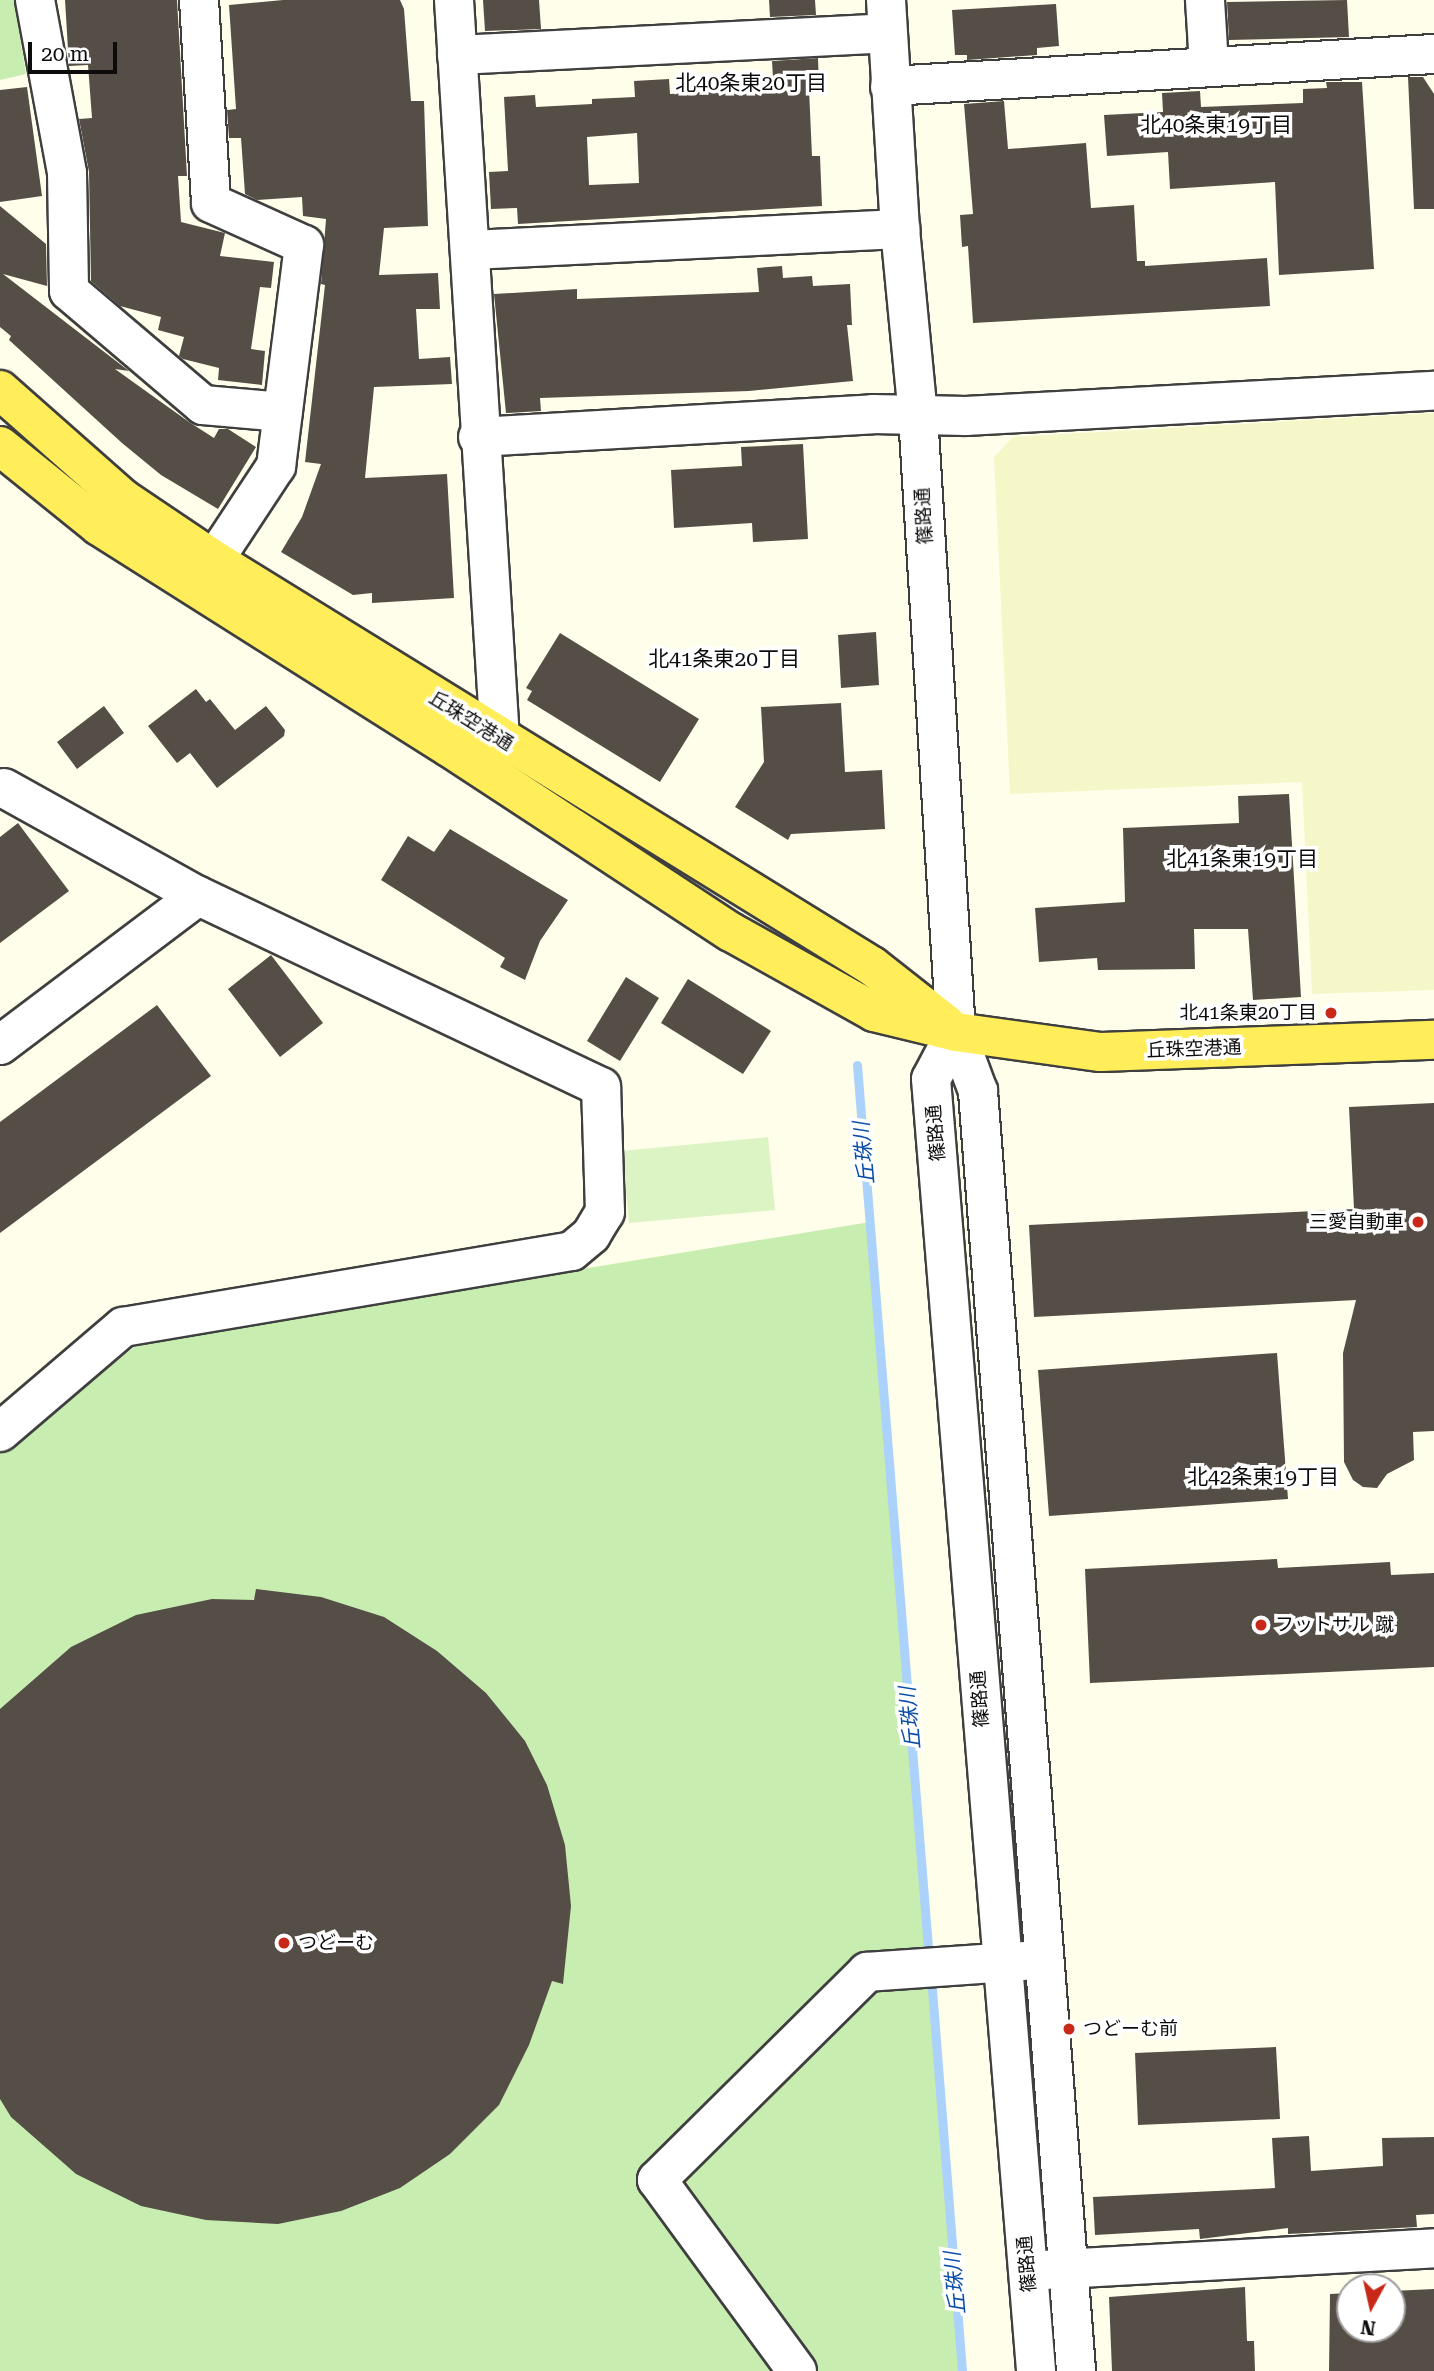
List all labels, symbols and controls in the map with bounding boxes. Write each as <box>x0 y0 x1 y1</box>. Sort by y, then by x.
scale bar <box>32 28 121 72</box>
text: 20 m <box>41 42 89 66</box>
district label: 北40条東20丁目 <box>675 70 827 96</box>
district label: 北40条東19丁目 <box>1140 112 1292 138</box>
street label: 篠路通 <box>911 487 937 545</box>
district label: 北41条東20丁目 <box>648 646 800 672</box>
street label: 丘珠空港通 <box>425 686 517 756</box>
district label: 北41条東19丁目 <box>1166 846 1318 872</box>
place label: 北41条東20丁目 <box>1179 1002 1317 1024</box>
marker: 北41条東20丁目 <box>1323 1005 1339 1021</box>
street label: 丘珠空港通 <box>1146 1036 1242 1062</box>
street label: 篠路通 <box>922 1104 950 1162</box>
water label: 丘珠川 <box>849 1121 879 1185</box>
place label: 三愛自動車 <box>1309 1211 1404 1233</box>
marker: 三愛自動車 <box>1410 1214 1426 1230</box>
district label: 北42条東19丁目 <box>1187 1464 1339 1490</box>
place label: フットサル 蹴 <box>1275 1614 1394 1636</box>
marker: フットサル 蹴 <box>1253 1617 1269 1633</box>
street label: 篠路通 <box>967 1670 993 1728</box>
water label: 丘珠川 <box>895 1686 925 1750</box>
place label: つどーむ <box>298 1932 374 1954</box>
marker: つどーむ <box>276 1935 292 1951</box>
place label: つどーむ前 <box>1083 2018 1178 2040</box>
marker: つどーむ前 <box>1061 2021 1077 2037</box>
street label: 篠路通 <box>1013 2235 1041 2293</box>
water label: 丘珠川 <box>940 2251 970 2315</box>
north arrow <box>1336 2273 1406 2343</box>
text: N <box>1359 2315 1377 2340</box>

